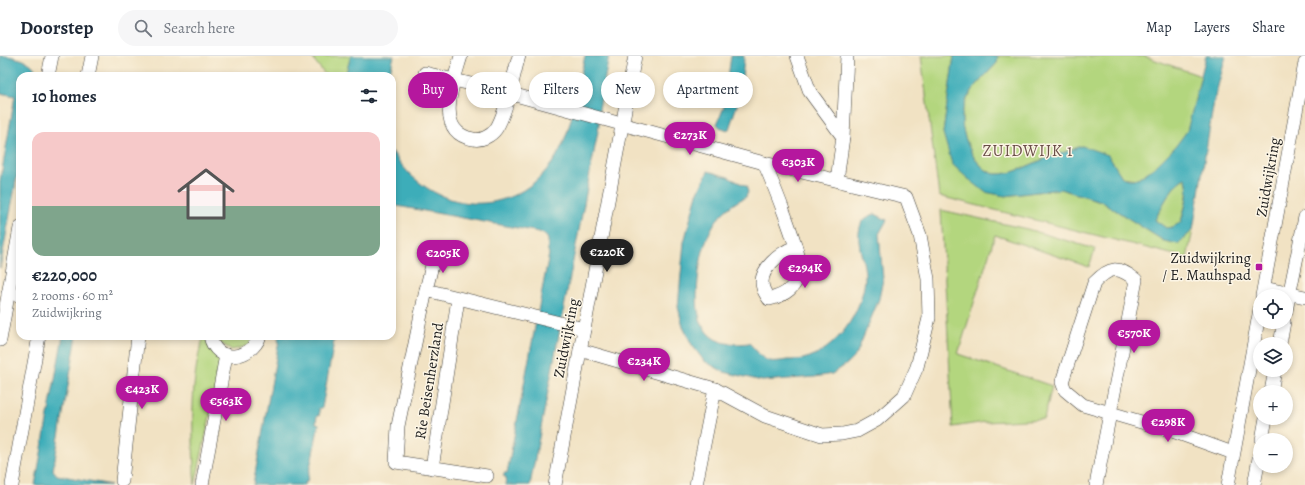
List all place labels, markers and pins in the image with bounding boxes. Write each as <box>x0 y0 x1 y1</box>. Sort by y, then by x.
pin: €273K <box>662 122 718 156</box>
pin: €303K <box>770 149 826 183</box>
pin: €220K <box>579 239 635 273</box>
pin: €205K <box>415 240 471 274</box>
place label: Zuidwijkring / E. Mauhspad <box>1162 248 1252 285</box>
pin: €294K <box>777 255 833 289</box>
marker: Zuidwijkring / E. Mauhspad <box>1254 262 1264 272</box>
pin: €570K <box>1106 320 1162 354</box>
pin: €234K <box>616 348 672 382</box>
pin: €423K <box>114 376 170 410</box>
pin: €563K <box>198 388 254 422</box>
pin: €298K <box>1140 409 1196 443</box>

